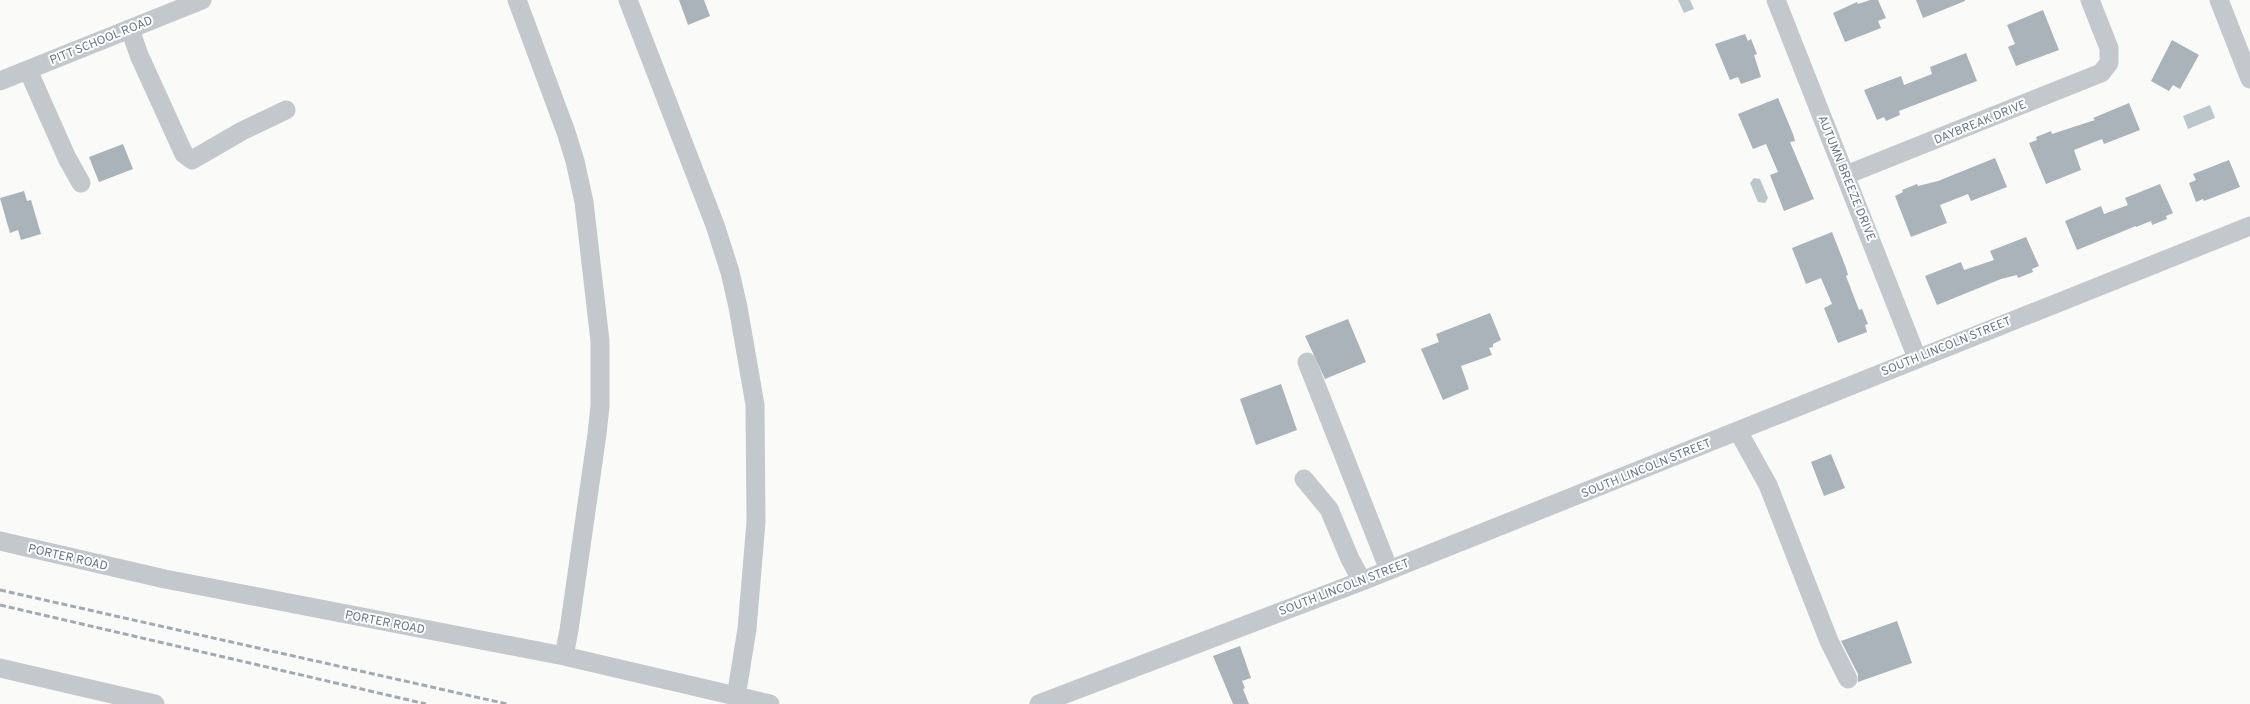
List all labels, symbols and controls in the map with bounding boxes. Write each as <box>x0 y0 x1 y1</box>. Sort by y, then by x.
street label: PITT SCHOOL ROAD <box>48 13 155 69</box>
street label: DAYBREAK DRIVE <box>1932 97 2029 149</box>
street label: AUTUMN BREEZE DRIVE <box>1814 113 1879 244</box>
street label: SOUTH LINCOLN STREET <box>1879 314 2014 380</box>
street label: SOUTH LINCOLN STREET <box>1579 436 1714 502</box>
street label: PORTER ROAD <box>26 541 109 575</box>
street label: SOUTH LINCOLN STREET <box>1277 556 1412 620</box>
street label: PORTER ROAD <box>343 607 426 639</box>

